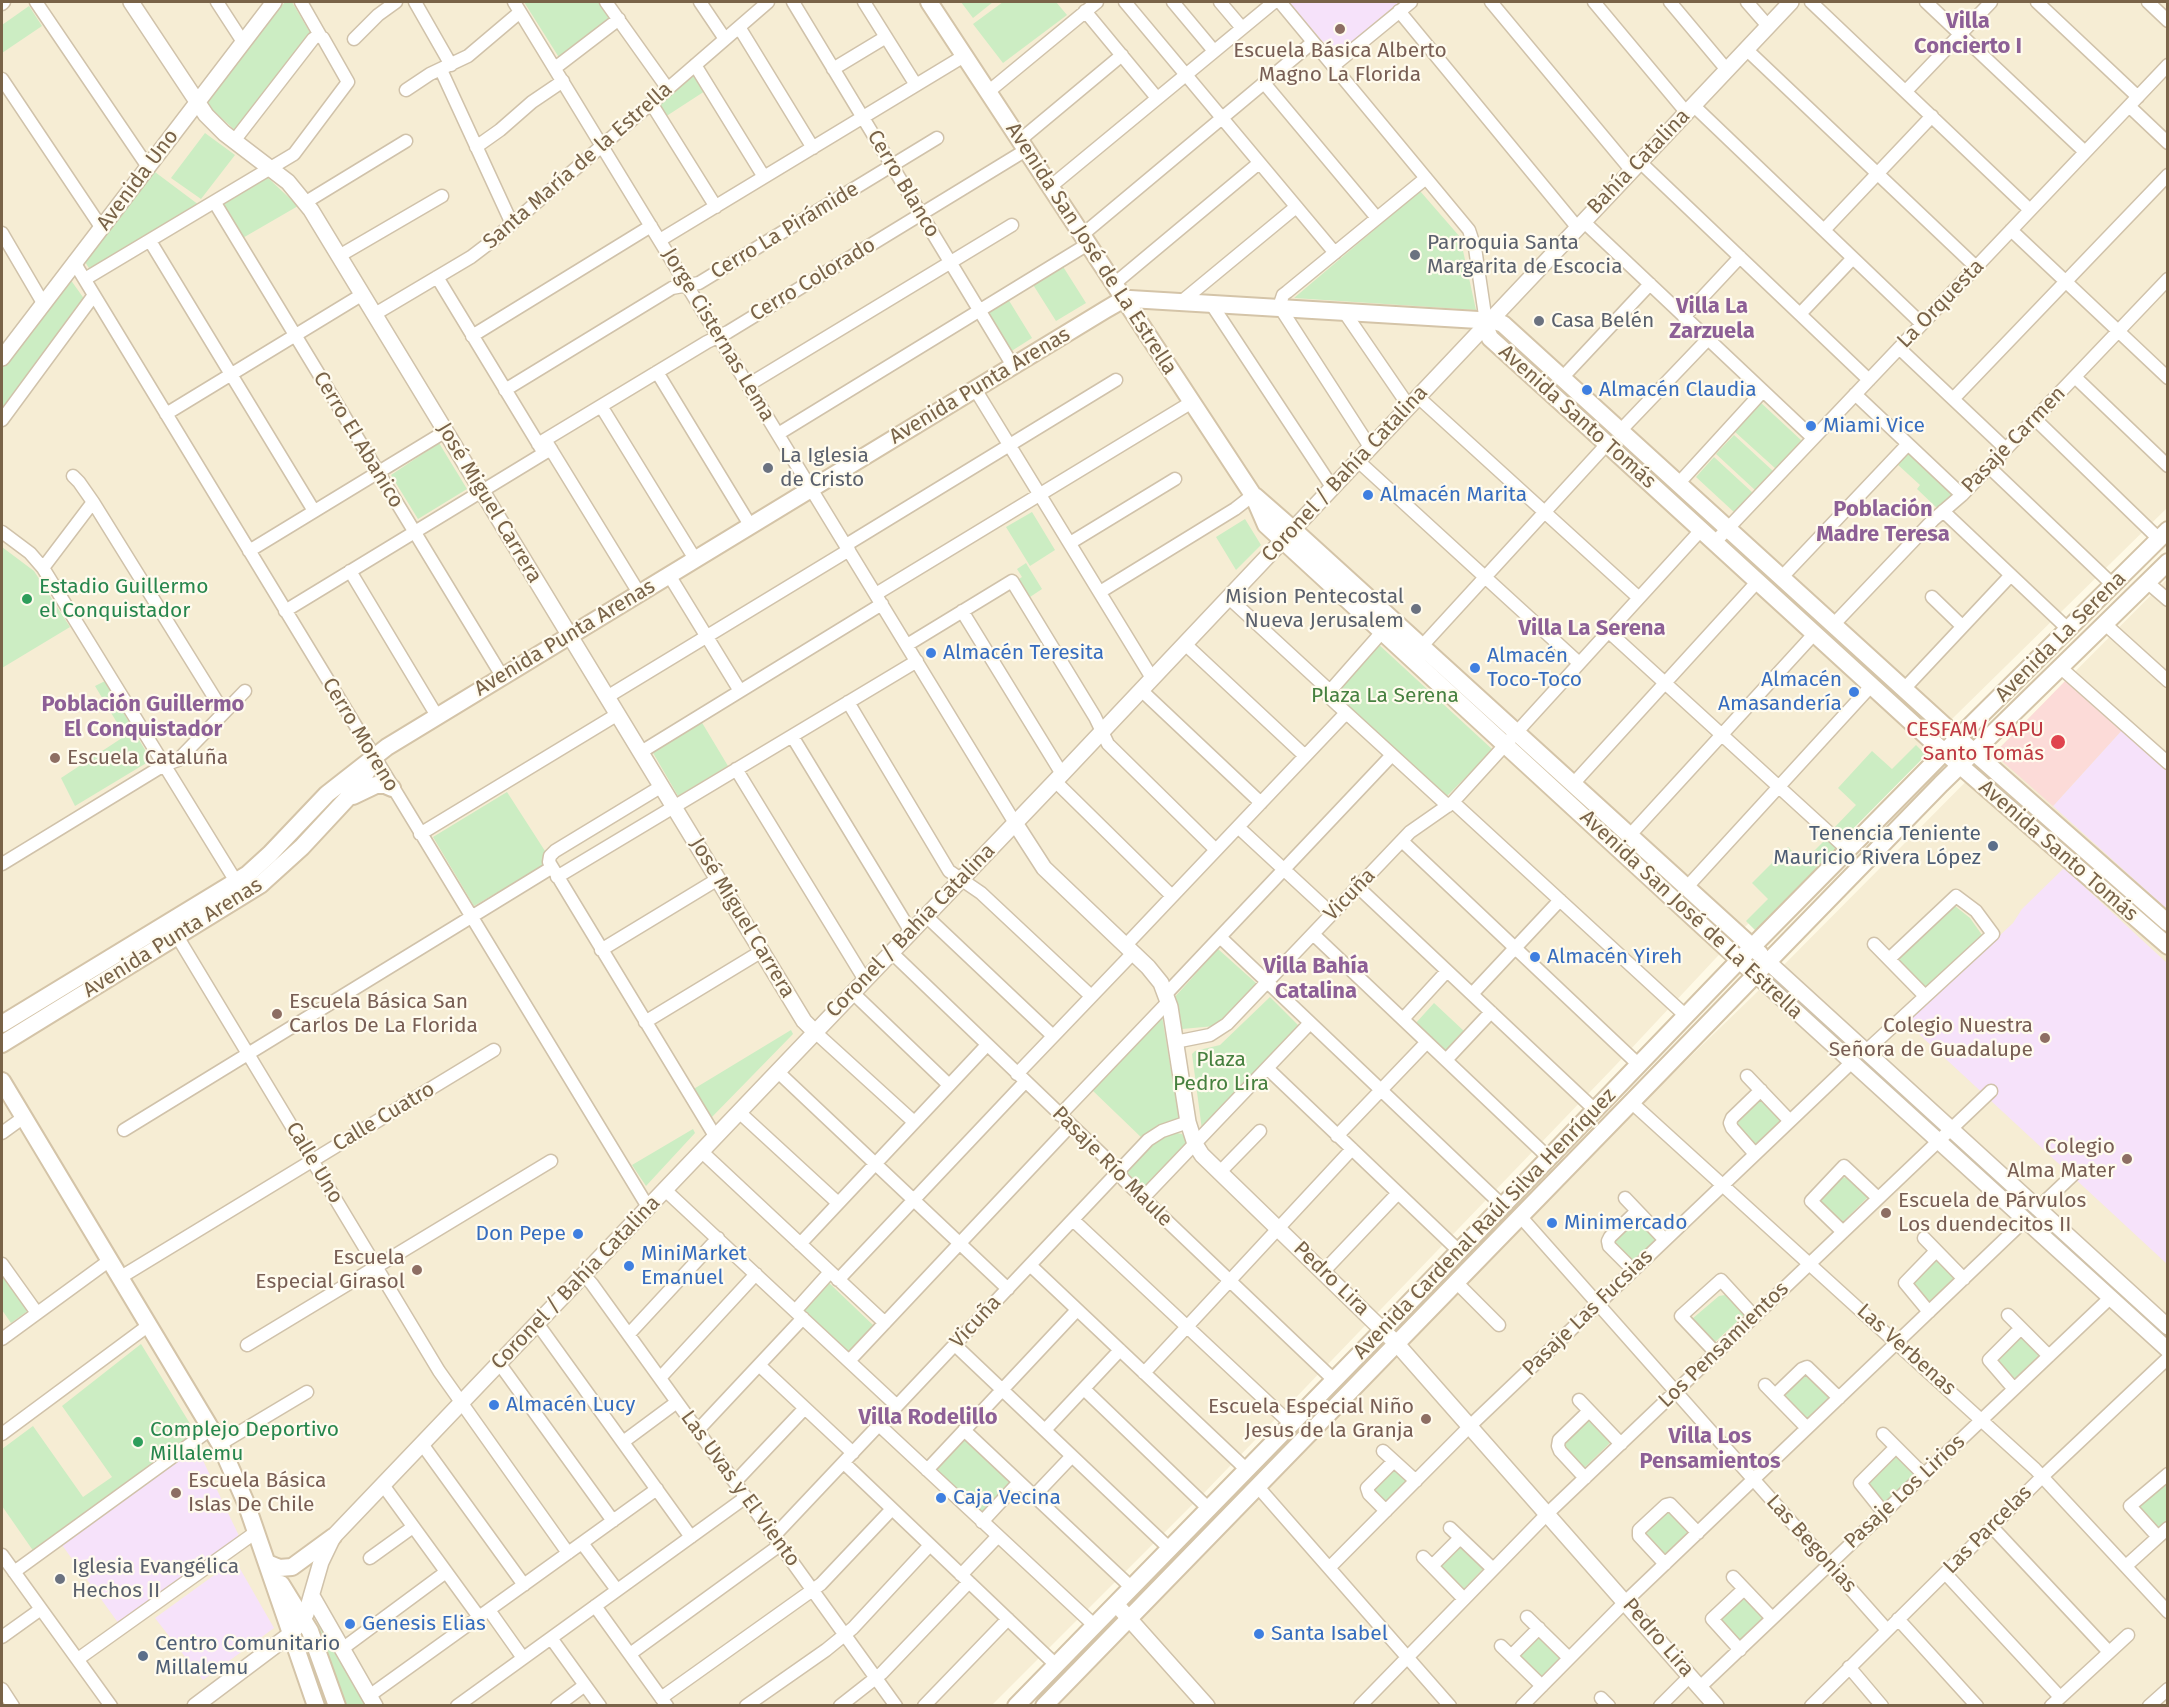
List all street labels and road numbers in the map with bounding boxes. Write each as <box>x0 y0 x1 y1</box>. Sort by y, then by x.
street label: Santa María de la Estrella <box>478 77 678 255</box>
street label: Bahía Catalina <box>1582 104 1696 220</box>
street label: Avenida San José de La Estrella <box>1000 118 1182 380</box>
street label: Avenida Uno <box>92 125 184 235</box>
street label: Cerro Blanco <box>861 126 945 242</box>
street label: Cerro La Pirámide <box>706 177 864 285</box>
street label: Cerro Colorado <box>746 233 880 327</box>
street label: Jorge Cisternas Lema <box>656 244 780 426</box>
street label: La Orquesta <box>1892 254 1990 354</box>
street label: Avenida Punta Arenas <box>885 322 1075 450</box>
street label: Avenida Santo Tomás <box>1493 340 1661 494</box>
street label: Cerro El Abanico <box>307 367 409 513</box>
street label: Coronel / Bahía Catalina <box>1257 381 1433 567</box>
street label: Pasaje Carmen <box>1957 381 2071 499</box>
street label: José Miguel Carrera <box>431 418 547 588</box>
street label: Avenida La Serena <box>1990 566 2132 708</box>
street label: Avenida Punta Arenas <box>470 574 660 702</box>
street label: Cerro Moreno <box>316 674 404 796</box>
street label: Avenida Santo Tomás <box>1973 775 2143 927</box>
street label: Avenida San José de La Estrella <box>1574 805 1808 1025</box>
street label: José Miguel Carrera <box>684 833 800 1003</box>
street label: Coronel / Bahía Catalina <box>821 839 1001 1023</box>
street label: Vicuña <box>1319 863 1381 927</box>
street label: Avenida Punta Arenas <box>79 873 267 1003</box>
street label: Calle Cuatro <box>329 1077 439 1157</box>
street label: Avenida Cardenal Raúl Silva Henríquez <box>1349 1083 1621 1365</box>
street label: Pasaje Río Maule <box>1047 1102 1177 1232</box>
street label: Calle Uno <box>280 1118 348 1208</box>
street label: Coronel / Bahía Catalina <box>486 1191 666 1375</box>
street label: Pedro Lira <box>1288 1237 1374 1321</box>
street label: Pasaje Las Fucsias <box>1518 1244 1658 1382</box>
street label: Los Pensamientos <box>1654 1277 1794 1413</box>
street label: Vicuña <box>945 1290 1007 1354</box>
street label: Las Verbenas <box>1851 1299 1961 1401</box>
street label: Las Uvas y El Viento <box>675 1406 805 1572</box>
street label: Pasaje Los Lirios <box>1839 1430 1971 1554</box>
street label: Las Parcelas <box>1938 1480 2038 1580</box>
street label: Las Begonias <box>1760 1490 1862 1598</box>
street label: Pedro Lira <box>1617 1593 1699 1683</box>

